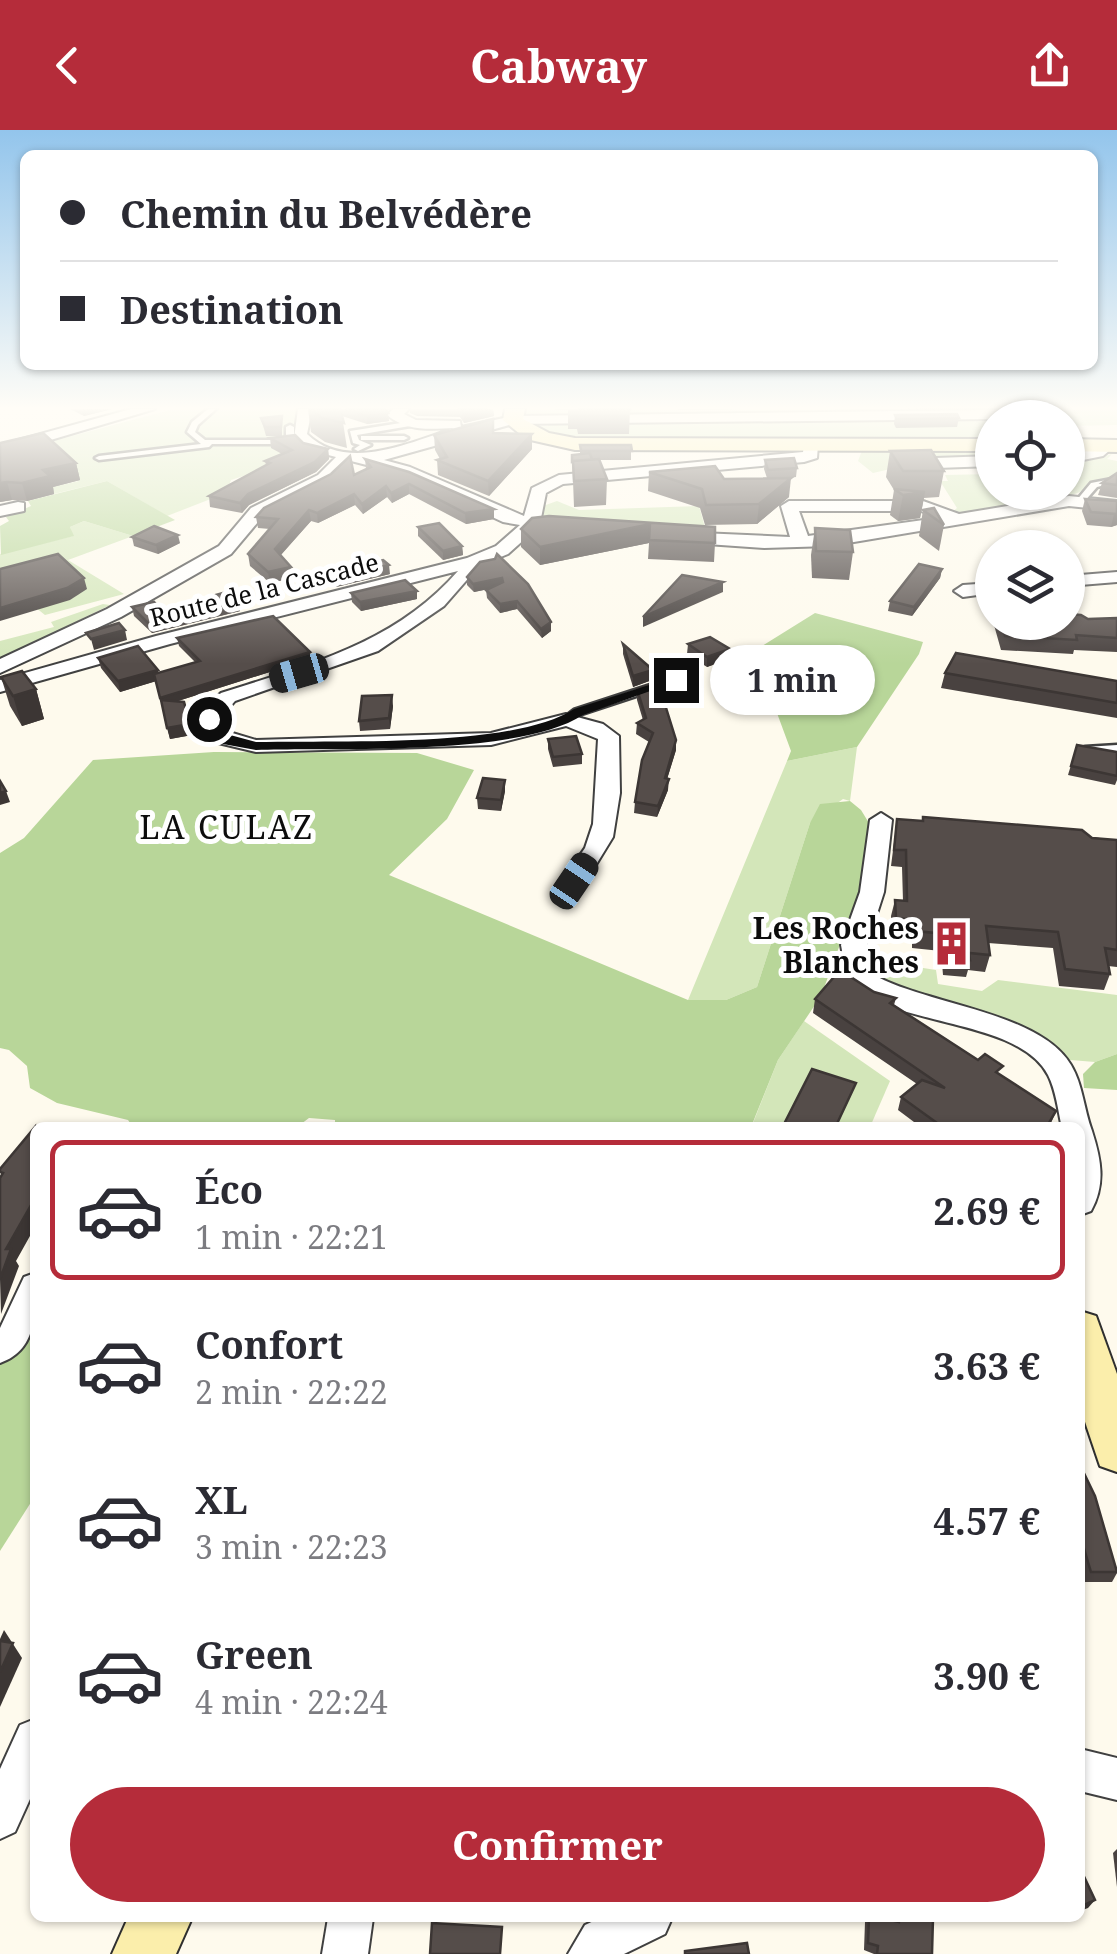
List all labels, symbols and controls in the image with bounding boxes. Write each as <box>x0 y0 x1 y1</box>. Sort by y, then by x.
text: Cabway <box>470 35 647 96</box>
icon: back <box>40 38 95 93</box>
icon: share <box>1022 38 1077 93</box>
text: Chemin du Belvédère <box>120 187 532 239</box>
text: Destination <box>120 283 344 335</box>
map controls <box>975 400 1085 640</box>
button: locate <box>975 400 1085 510</box>
button: layers <box>975 530 1085 640</box>
street label: Route de la Cascade <box>146 544 382 634</box>
callout: 1 min <box>711 645 876 715</box>
car <box>266 650 332 696</box>
route end <box>654 658 699 703</box>
text: 1 min <box>747 658 838 701</box>
route start <box>187 697 232 742</box>
district label: LA CULAZ <box>140 805 314 848</box>
car <box>545 848 603 914</box>
place label: Les Roches Blanches <box>753 907 919 982</box>
building icon: Les Roches Blanches <box>928 920 976 968</box>
text: Éco <box>195 1163 263 1215</box>
icon: car <box>75 1165 165 1255</box>
text: 2.69 € <box>933 1184 1040 1236</box>
text: 1 min · 22:21 <box>195 1215 388 1258</box>
text: Confort <box>195 1318 343 1370</box>
icon: car <box>75 1320 165 1410</box>
text: 3.63 € <box>933 1339 1040 1391</box>
text: 2 min · 22:22 <box>195 1370 388 1413</box>
text: XL <box>195 1473 248 1525</box>
icon: car <box>75 1475 165 1565</box>
text: 4.57 € <box>933 1494 1040 1546</box>
text: 3 min · 22:23 <box>195 1525 388 1568</box>
text: Green <box>195 1628 313 1680</box>
icon: car <box>75 1630 165 1720</box>
text: 3.90 € <box>933 1649 1040 1701</box>
text: 4 min · 22:24 <box>195 1680 388 1723</box>
button: Confirmer <box>70 1787 1045 1902</box>

